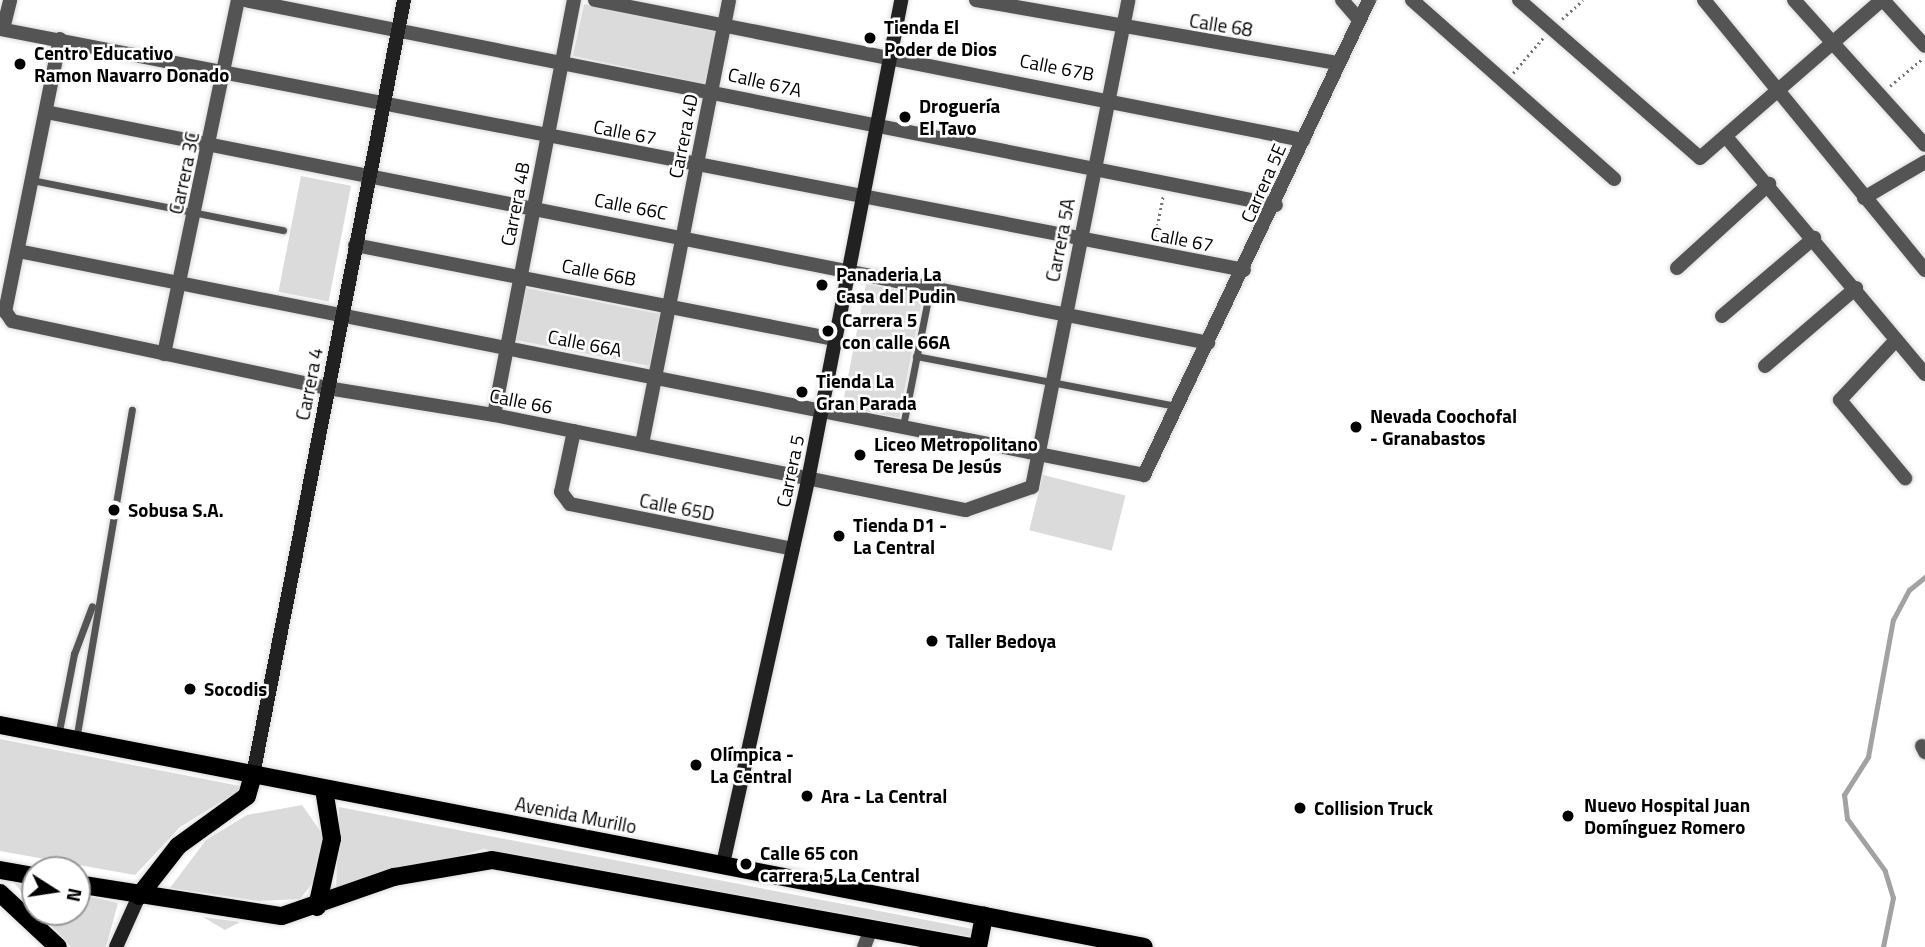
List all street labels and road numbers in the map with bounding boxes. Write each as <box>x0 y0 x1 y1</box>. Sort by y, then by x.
street label: Calle 68 <box>1188 9 1254 41</box>
street label: Calle 67B <box>1018 49 1096 85</box>
street label: Calle 67A <box>726 62 804 102</box>
street label: Carrera 4D <box>664 92 702 180</box>
street label: Calle 67 <box>592 115 658 149</box>
street label: Carrera 3C <box>164 130 204 216</box>
street label: Carrera 5E <box>1236 140 1290 226</box>
street label: Carrera 4B <box>496 160 534 248</box>
street label: Calle 66C <box>592 188 670 224</box>
street label: Carrera 5A <box>1041 196 1079 284</box>
street label: Calle 67 <box>1149 222 1215 256</box>
street label: Calle 66B <box>560 254 638 290</box>
street label: Calle 66A <box>546 325 624 361</box>
street label: Carrera 4 <box>291 346 327 422</box>
street label: Calle 66 <box>488 384 554 418</box>
street label: Carrera 5 <box>771 433 809 509</box>
street label: Calle 65D <box>638 489 716 525</box>
street label: Avenida Murillo <box>513 792 639 838</box>

